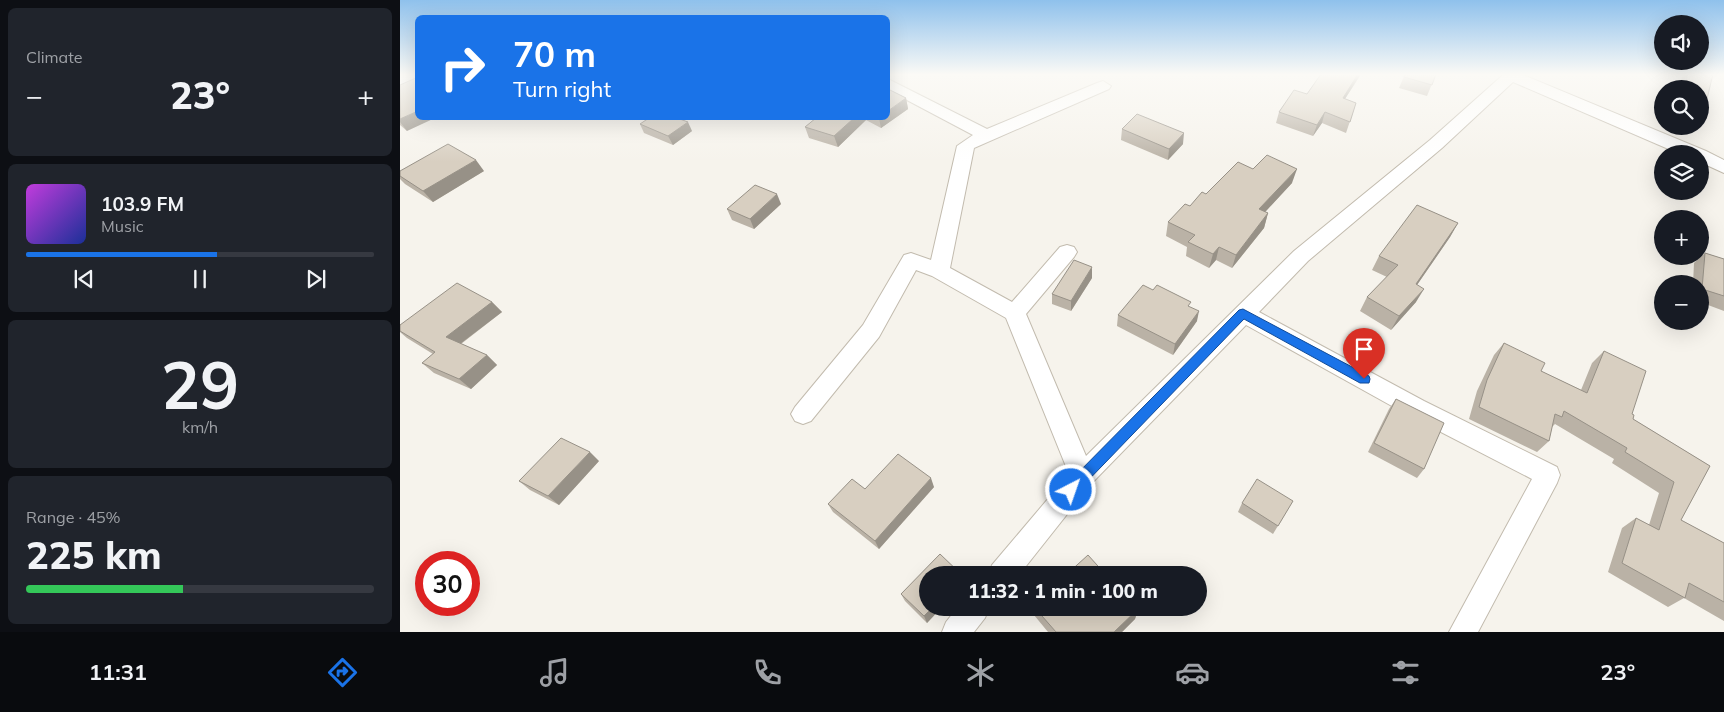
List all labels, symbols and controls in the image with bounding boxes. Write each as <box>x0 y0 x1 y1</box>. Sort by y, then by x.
map controls <box>1654 15 1709 330</box>
button: sound <box>1654 15 1709 70</box>
text: 70 m <box>513 32 596 76</box>
icon: right <box>430 35 495 100</box>
text: Climate <box>26 47 82 67</box>
text: 23° <box>170 71 230 119</box>
text: Turn right <box>513 75 611 103</box>
text: − <box>26 78 43 113</box>
text: + <box>357 78 374 113</box>
button: search <box>1654 80 1709 135</box>
button: layers <box>1654 145 1709 200</box>
text: 103.9 FM <box>101 192 184 216</box>
button: + <box>1654 210 1709 265</box>
text: Music <box>101 216 144 236</box>
icon: previous <box>70 265 98 293</box>
icon: pause <box>186 265 214 293</box>
icon: next <box>302 265 330 293</box>
button: − <box>1654 275 1709 330</box>
pin <box>1343 328 1385 379</box>
icon: arrive <box>1350 335 1378 363</box>
text: 29 <box>161 344 239 425</box>
text: km/h <box>182 417 218 437</box>
position arrow <box>1044 463 1096 515</box>
text: Range · 45% <box>26 507 121 527</box>
text: 225 km <box>26 531 162 579</box>
speed limit sign: 30 <box>415 551 480 616</box>
text: 11:32 · 1 min · 100 m <box>968 579 1158 603</box>
icon: directions <box>325 655 360 690</box>
icon: music <box>537 655 572 690</box>
icon: phone <box>750 655 785 690</box>
icon: climate <box>963 655 998 690</box>
icon: car <box>1175 655 1210 690</box>
icon: filters <box>1388 655 1423 690</box>
text: 11:31 <box>89 658 147 686</box>
text: 23° <box>1600 658 1635 686</box>

